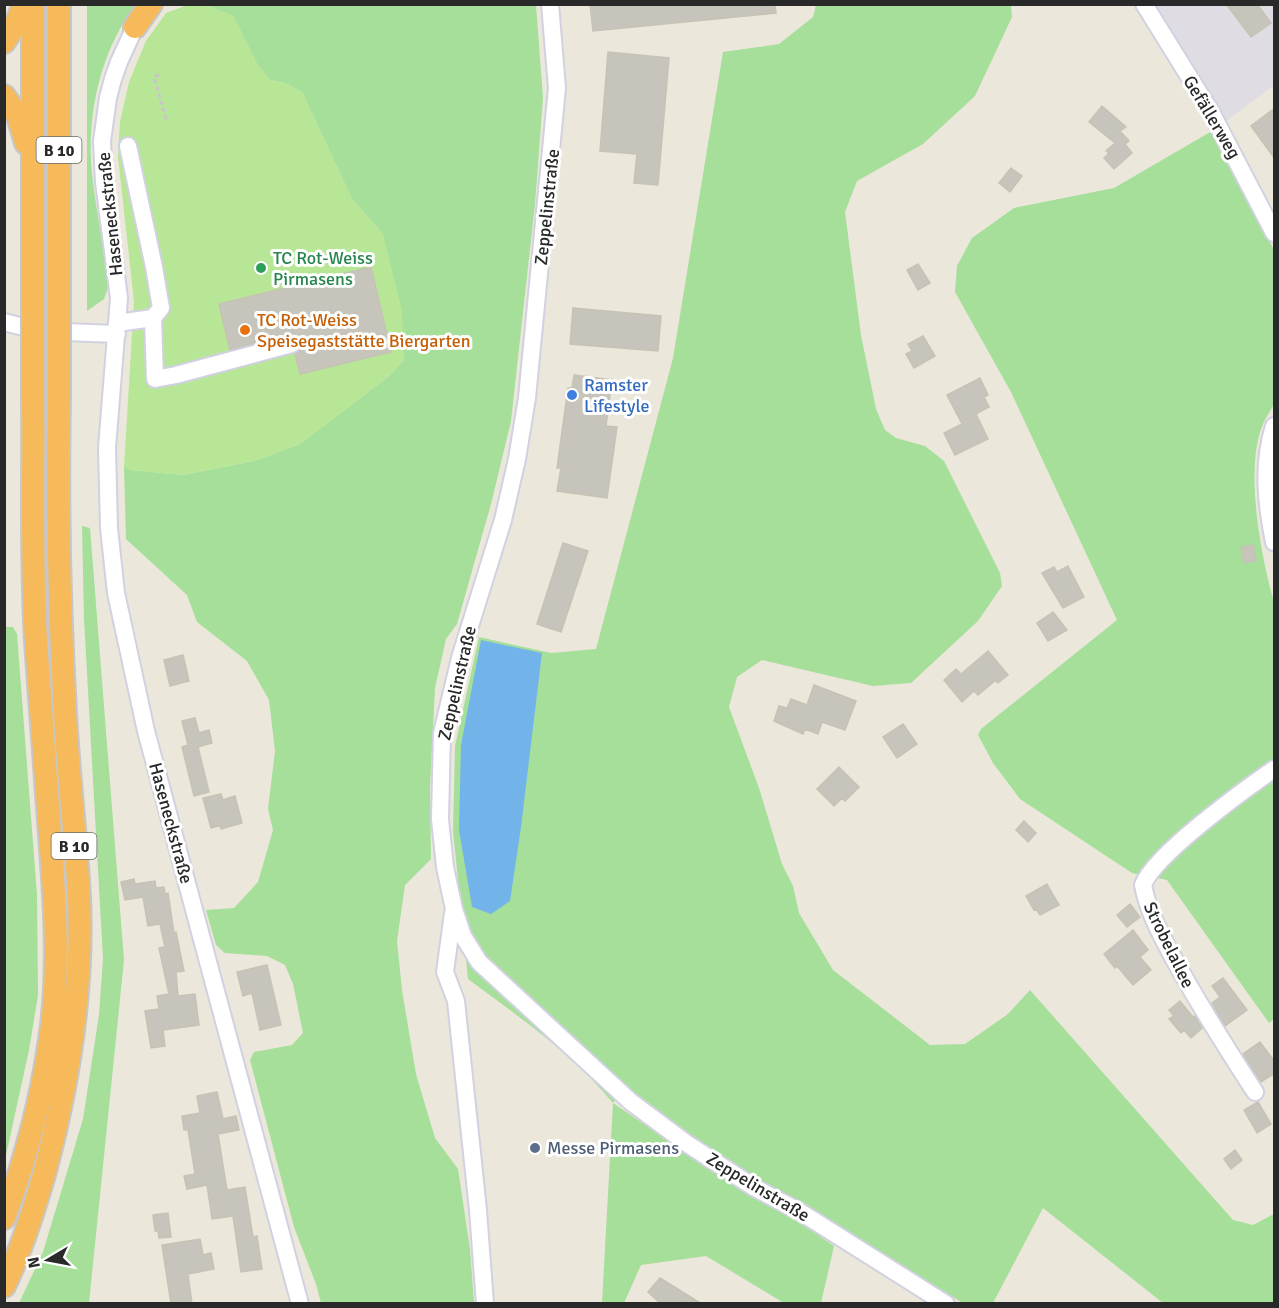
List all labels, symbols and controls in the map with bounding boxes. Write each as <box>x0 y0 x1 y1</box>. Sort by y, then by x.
street label: Gefällerweg <box>1179 71 1245 163</box>
road number: B 10 <box>36 137 82 163</box>
street label: Zeppelinstraße <box>530 148 564 266</box>
street label: Haseneckstraße <box>93 151 127 277</box>
place label: TC Rot-Weiss Pirmasens <box>273 247 373 290</box>
marker: TC Rot-Weiss Pirmasens <box>254 261 268 275</box>
place label: TC Rot-Weiss Speisegaststätte Biergarten <box>257 309 470 352</box>
marker: TC Rot-Weiss Speisegaststätte Biergarten <box>238 323 252 337</box>
place label: Ramster Lifestyle <box>584 374 650 417</box>
marker: Ramster Lifestyle <box>565 388 579 402</box>
street label: Zeppelinstraße <box>433 624 481 742</box>
street label: Haseneckstraße <box>144 760 198 886</box>
road number: B 10 <box>52 833 97 859</box>
street label: Strobelallee <box>1139 898 1199 992</box>
place label: Messe Pirmasens <box>547 1137 679 1159</box>
marker: Messe Pirmasens <box>528 1141 542 1155</box>
street label: Zeppelinstraße <box>702 1148 814 1226</box>
north arrow <box>18 1230 78 1290</box>
text: N <box>23 1255 45 1270</box>

